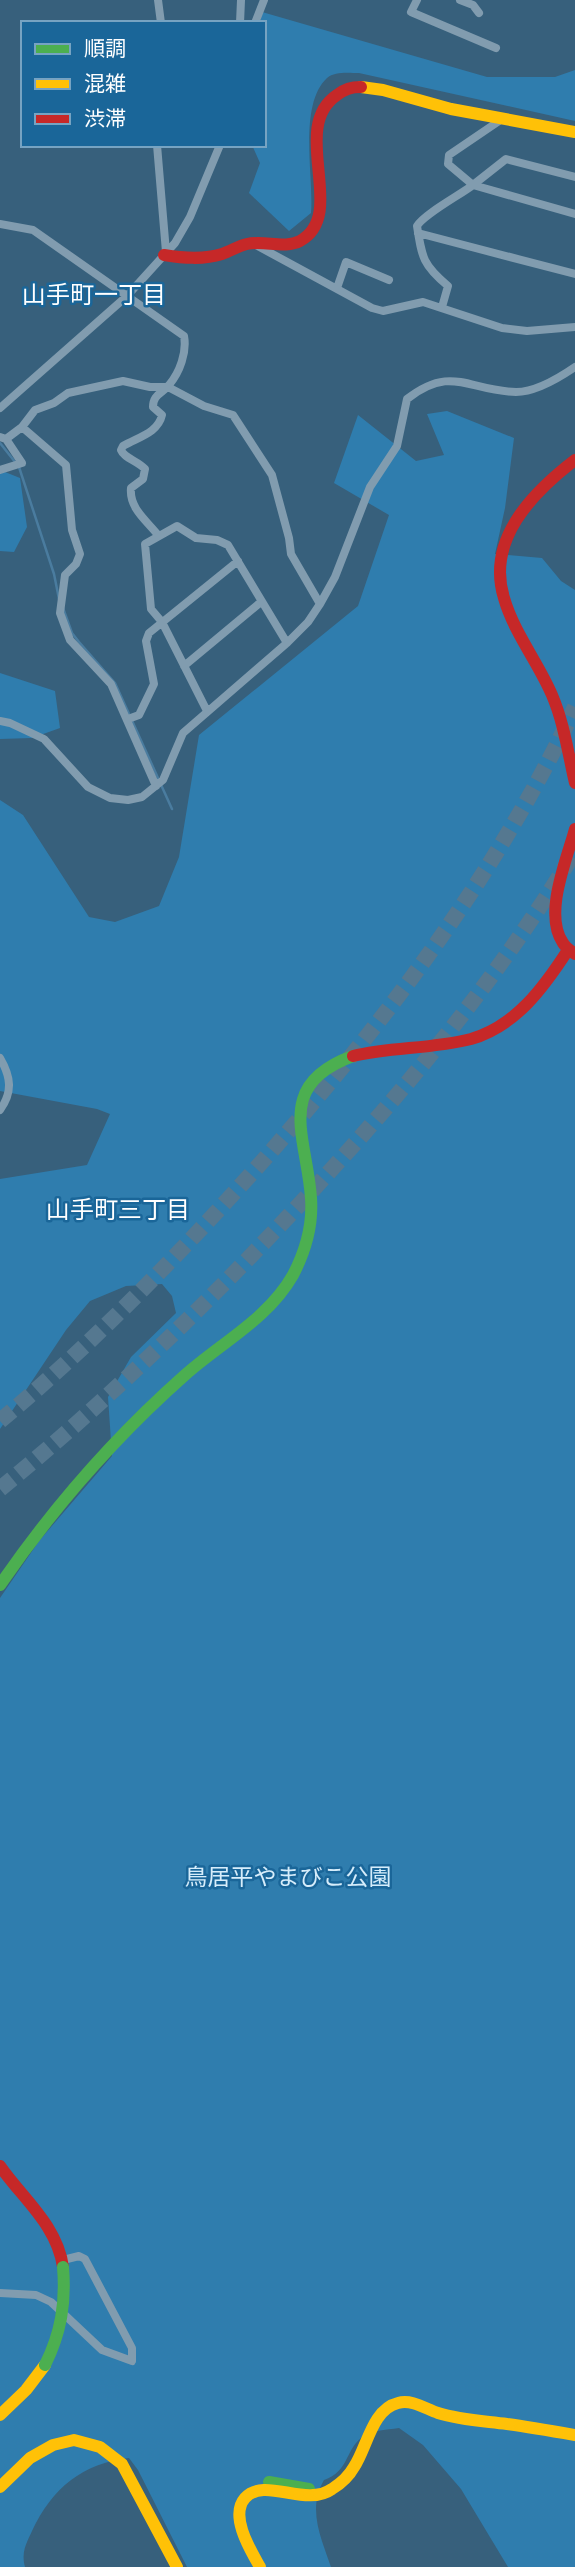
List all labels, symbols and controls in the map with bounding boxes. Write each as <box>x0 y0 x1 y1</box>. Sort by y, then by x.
legend <box>21 21 266 147</box>
text: 順調 <box>84 36 126 61</box>
text: 混雑 <box>84 71 126 96</box>
text: 渋滞 <box>84 106 126 131</box>
district label: 山手町一丁目 <box>22 280 166 309</box>
district label: 山手町三丁目 <box>46 1195 190 1224</box>
park label: 鳥居平やまびこ公園 <box>185 1863 392 1891</box>

